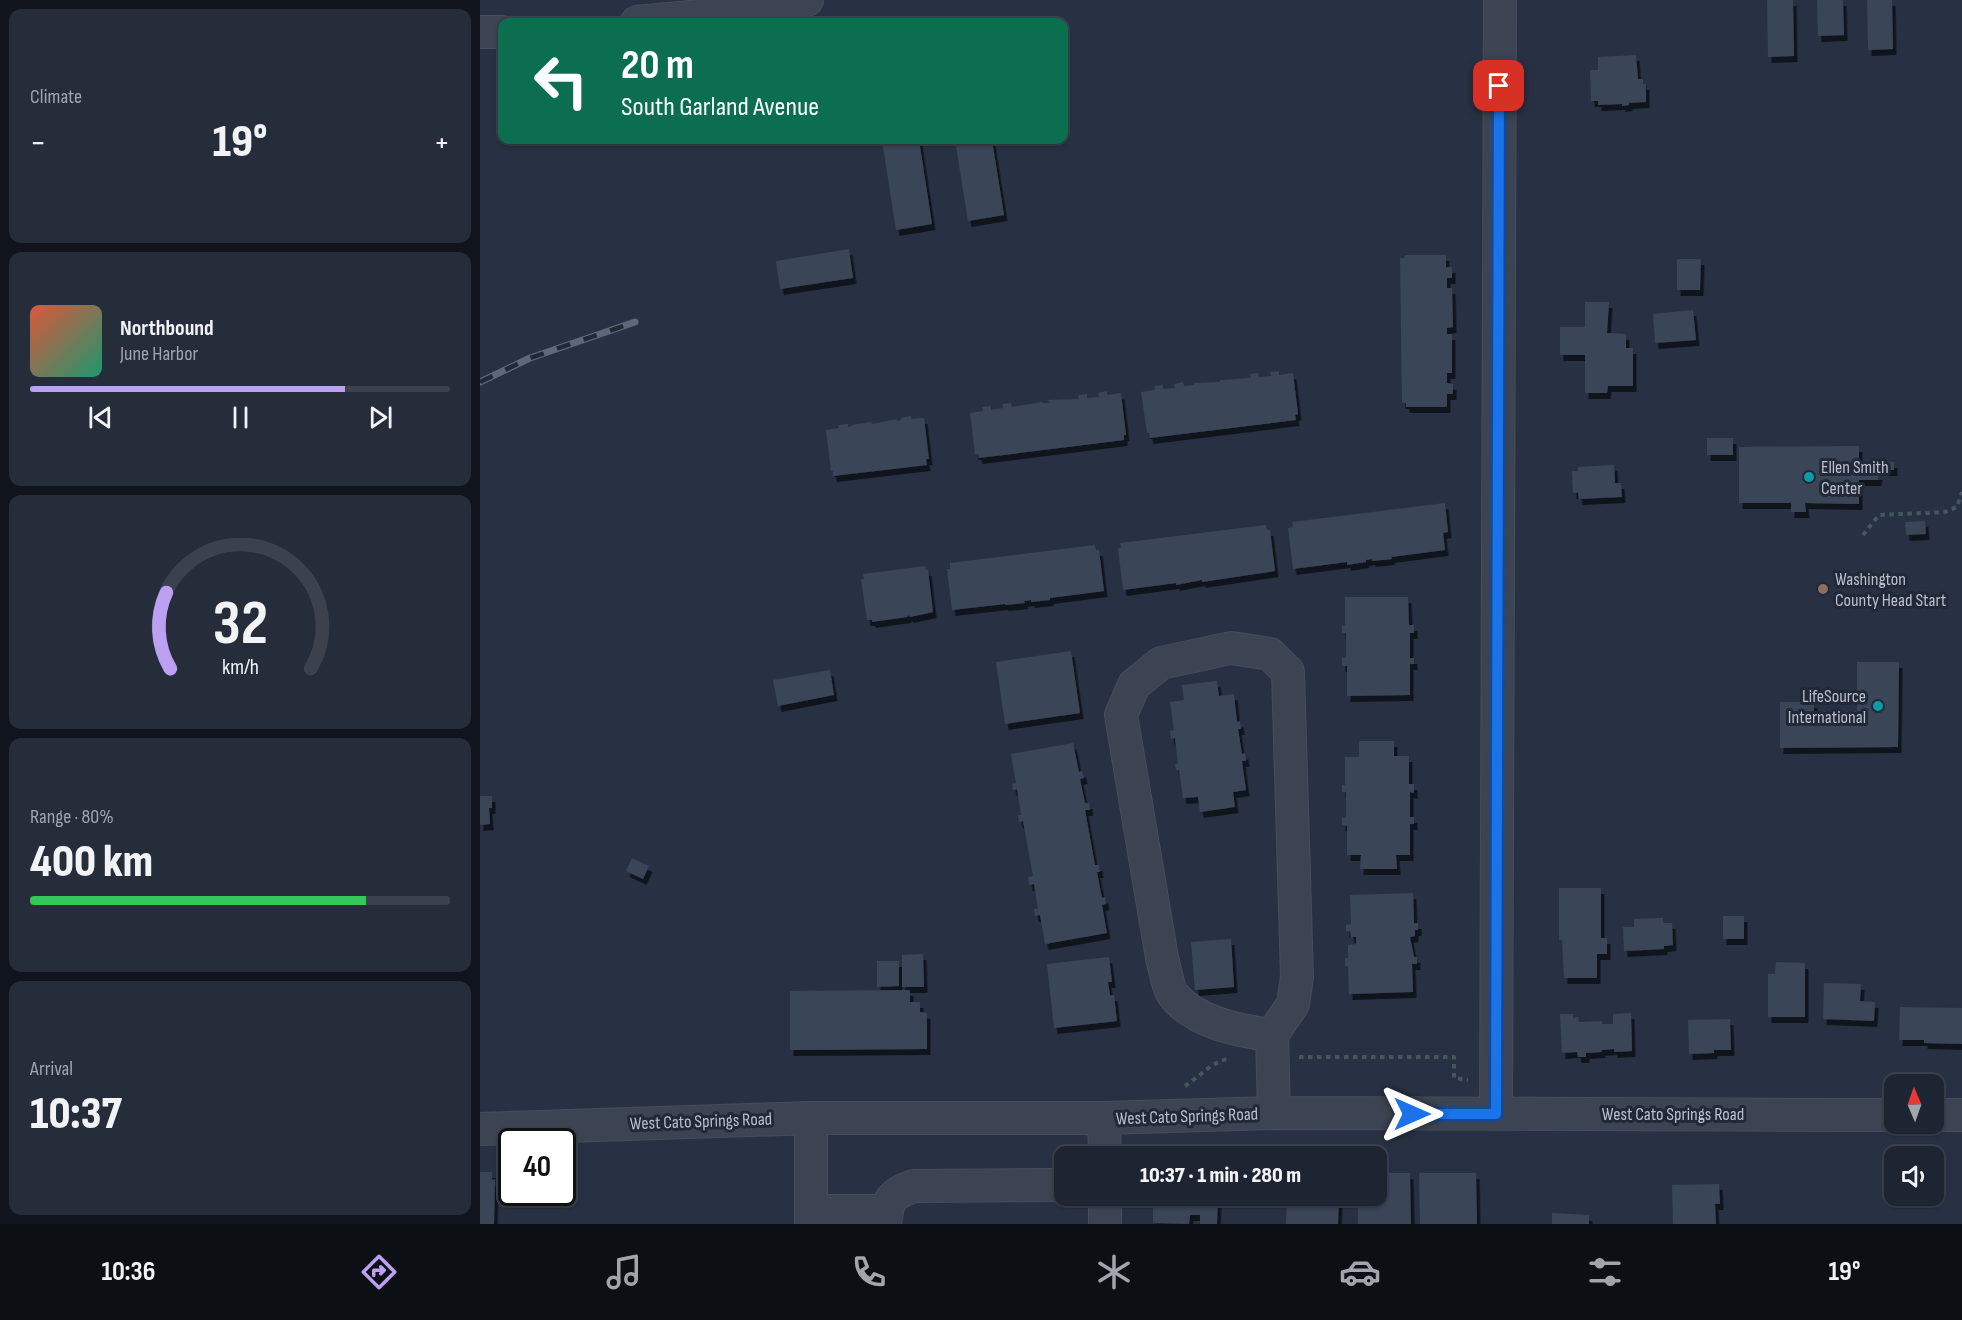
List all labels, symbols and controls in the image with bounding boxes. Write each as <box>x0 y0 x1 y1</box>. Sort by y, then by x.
text: 20 m <box>621 40 694 91</box>
icon: left <box>522 42 600 120</box>
pin <box>1473 60 1524 111</box>
icon: arrive <box>1482 69 1515 102</box>
text: Climate <box>30 85 82 109</box>
text: South Garland Avenue <box>621 91 819 123</box>
text: 19° <box>213 115 267 170</box>
text: − <box>30 123 46 163</box>
text: + <box>434 123 450 163</box>
text: Northbound <box>120 315 214 342</box>
text: June Harbor <box>120 342 198 366</box>
icon: previous <box>84 401 117 434</box>
icon: pause <box>224 401 257 434</box>
icon: next <box>364 401 397 434</box>
place label: Ellen Smith Center <box>1821 457 1889 499</box>
marker: Ellen Smith Center <box>1802 470 1816 484</box>
place label: Washington County Head Start <box>1835 569 1947 611</box>
marker: Washington County Head Start <box>1816 582 1830 596</box>
text: 32 <box>212 587 268 662</box>
text: km/h <box>221 655 259 680</box>
place label: LifeSource International <box>1788 686 1866 728</box>
marker: LifeSource International <box>1871 699 1885 713</box>
text: Range · 80% <box>30 805 114 829</box>
text: 400 km <box>30 835 153 890</box>
text: Arrival <box>30 1057 73 1081</box>
north arrow <box>1884 1074 1944 1134</box>
map controls <box>1884 1074 1944 1206</box>
position arrow <box>1380 1082 1444 1146</box>
text: 10:37 <box>30 1087 122 1142</box>
street label: West Cato Springs Road <box>1116 1104 1259 1129</box>
street label: West Cato Springs Road <box>1602 1104 1744 1125</box>
street label: West Cato Springs Road <box>630 1109 773 1134</box>
speed limit sign: 40 <box>498 1128 576 1206</box>
button: sound <box>1884 1146 1944 1206</box>
text: 10:37 · 1 min · 280 m <box>1140 1162 1301 1189</box>
icon: directions <box>358 1251 400 1293</box>
icon: music <box>603 1251 645 1293</box>
icon: phone <box>848 1251 890 1293</box>
icon: climate <box>1093 1251 1135 1293</box>
icon: car <box>1339 1251 1381 1293</box>
icon: filters <box>1584 1251 1626 1293</box>
text: 10:36 <box>102 1256 155 1288</box>
text: 19° <box>1829 1256 1860 1288</box>

